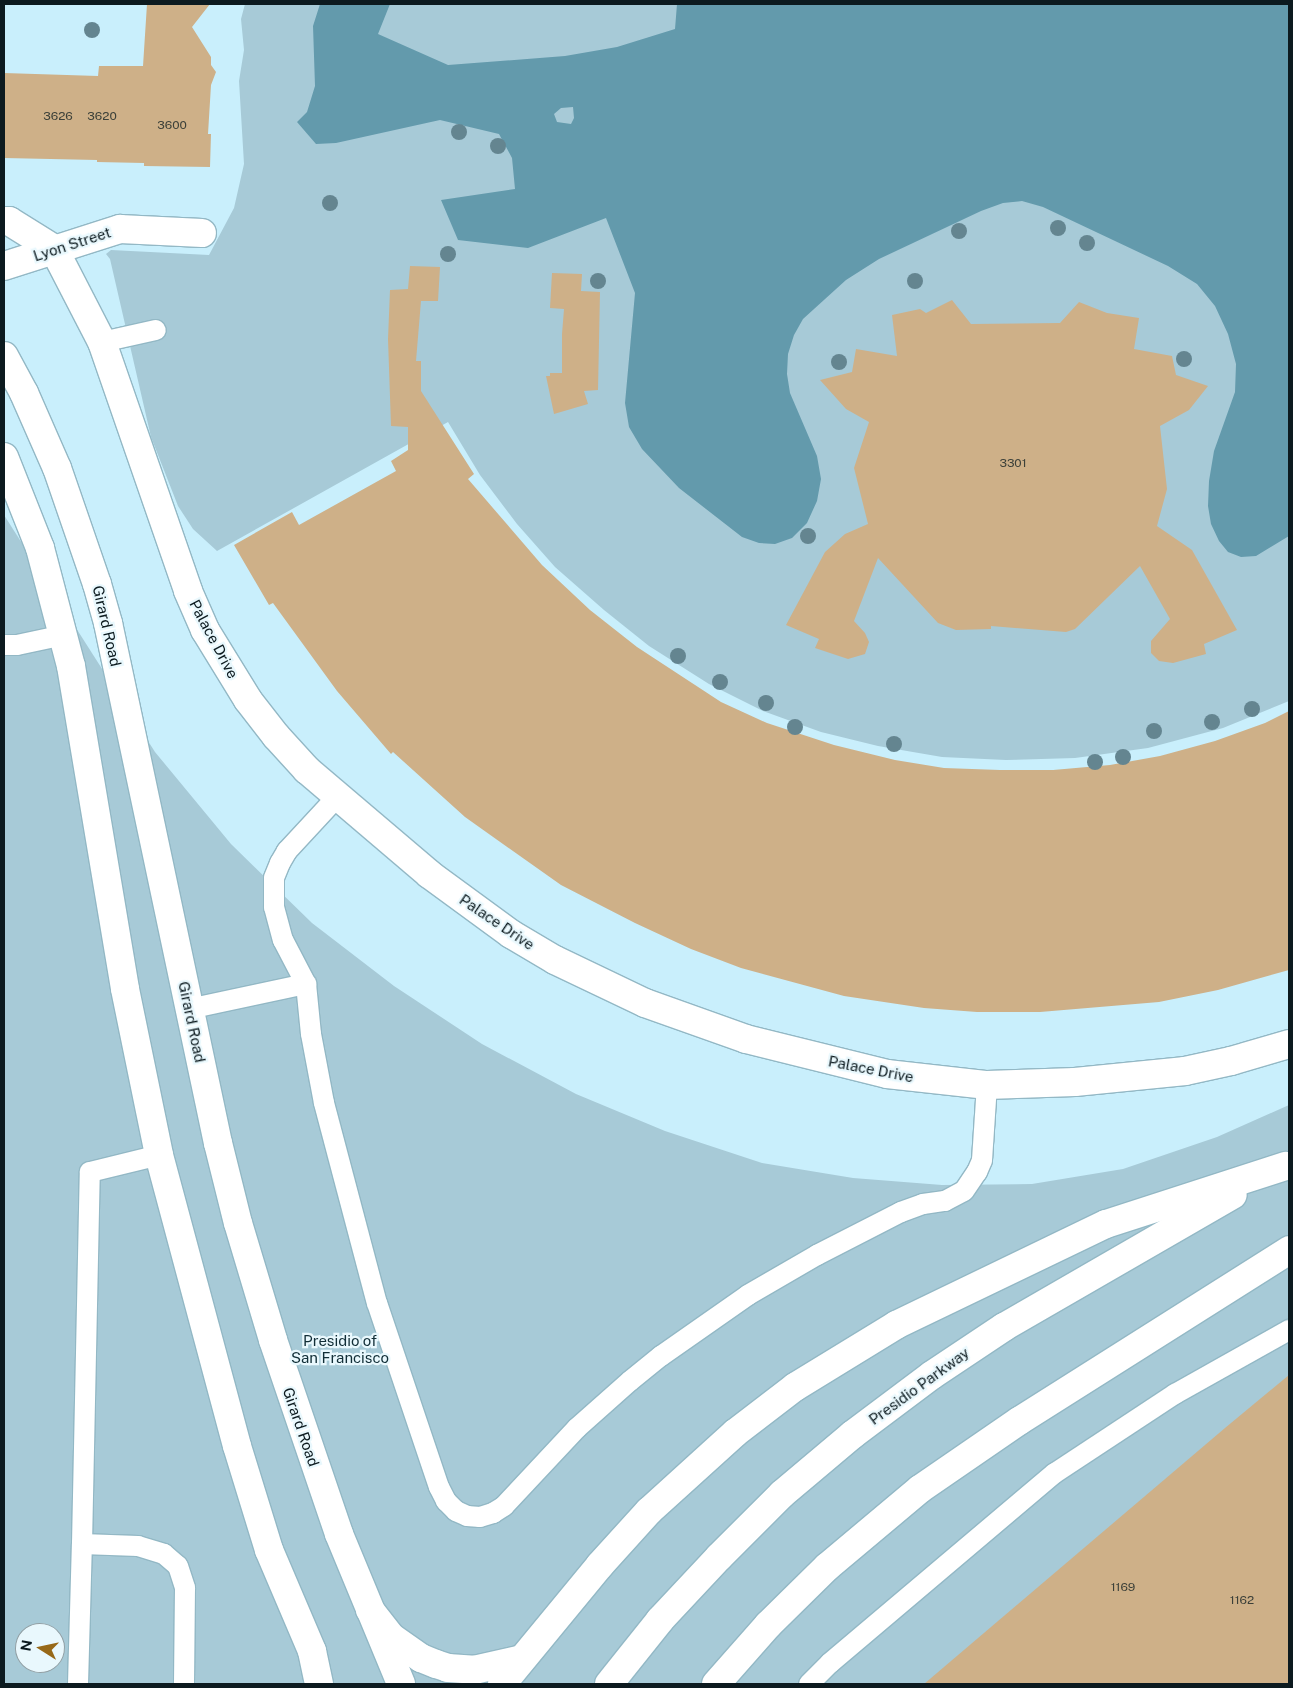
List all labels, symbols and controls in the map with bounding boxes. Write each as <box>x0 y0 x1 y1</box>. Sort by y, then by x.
house number: 3626 <box>43 110 73 124</box>
house number: 3620 <box>87 110 117 124</box>
house number: 3600 <box>157 119 187 133</box>
street label: Lyon Street <box>31 223 113 265</box>
house number: 3301 <box>999 457 1027 471</box>
street label: Girard Road <box>89 584 125 668</box>
street label: Palace Drive <box>186 597 242 681</box>
street label: Palace Drive <box>456 890 538 954</box>
street label: Girard Road <box>175 980 209 1064</box>
street label: Palace Drive <box>827 1052 915 1086</box>
park label: Presidio of San Francisco <box>291 1331 389 1366</box>
street label: Presidio Parkway <box>865 1344 973 1428</box>
street label: Girard Road <box>279 1385 323 1469</box>
house number: 1169 <box>1111 1581 1135 1595</box>
house number: 1162 <box>1230 1594 1254 1608</box>
north arrow <box>15 1623 65 1673</box>
text: N <box>17 1639 35 1652</box>

